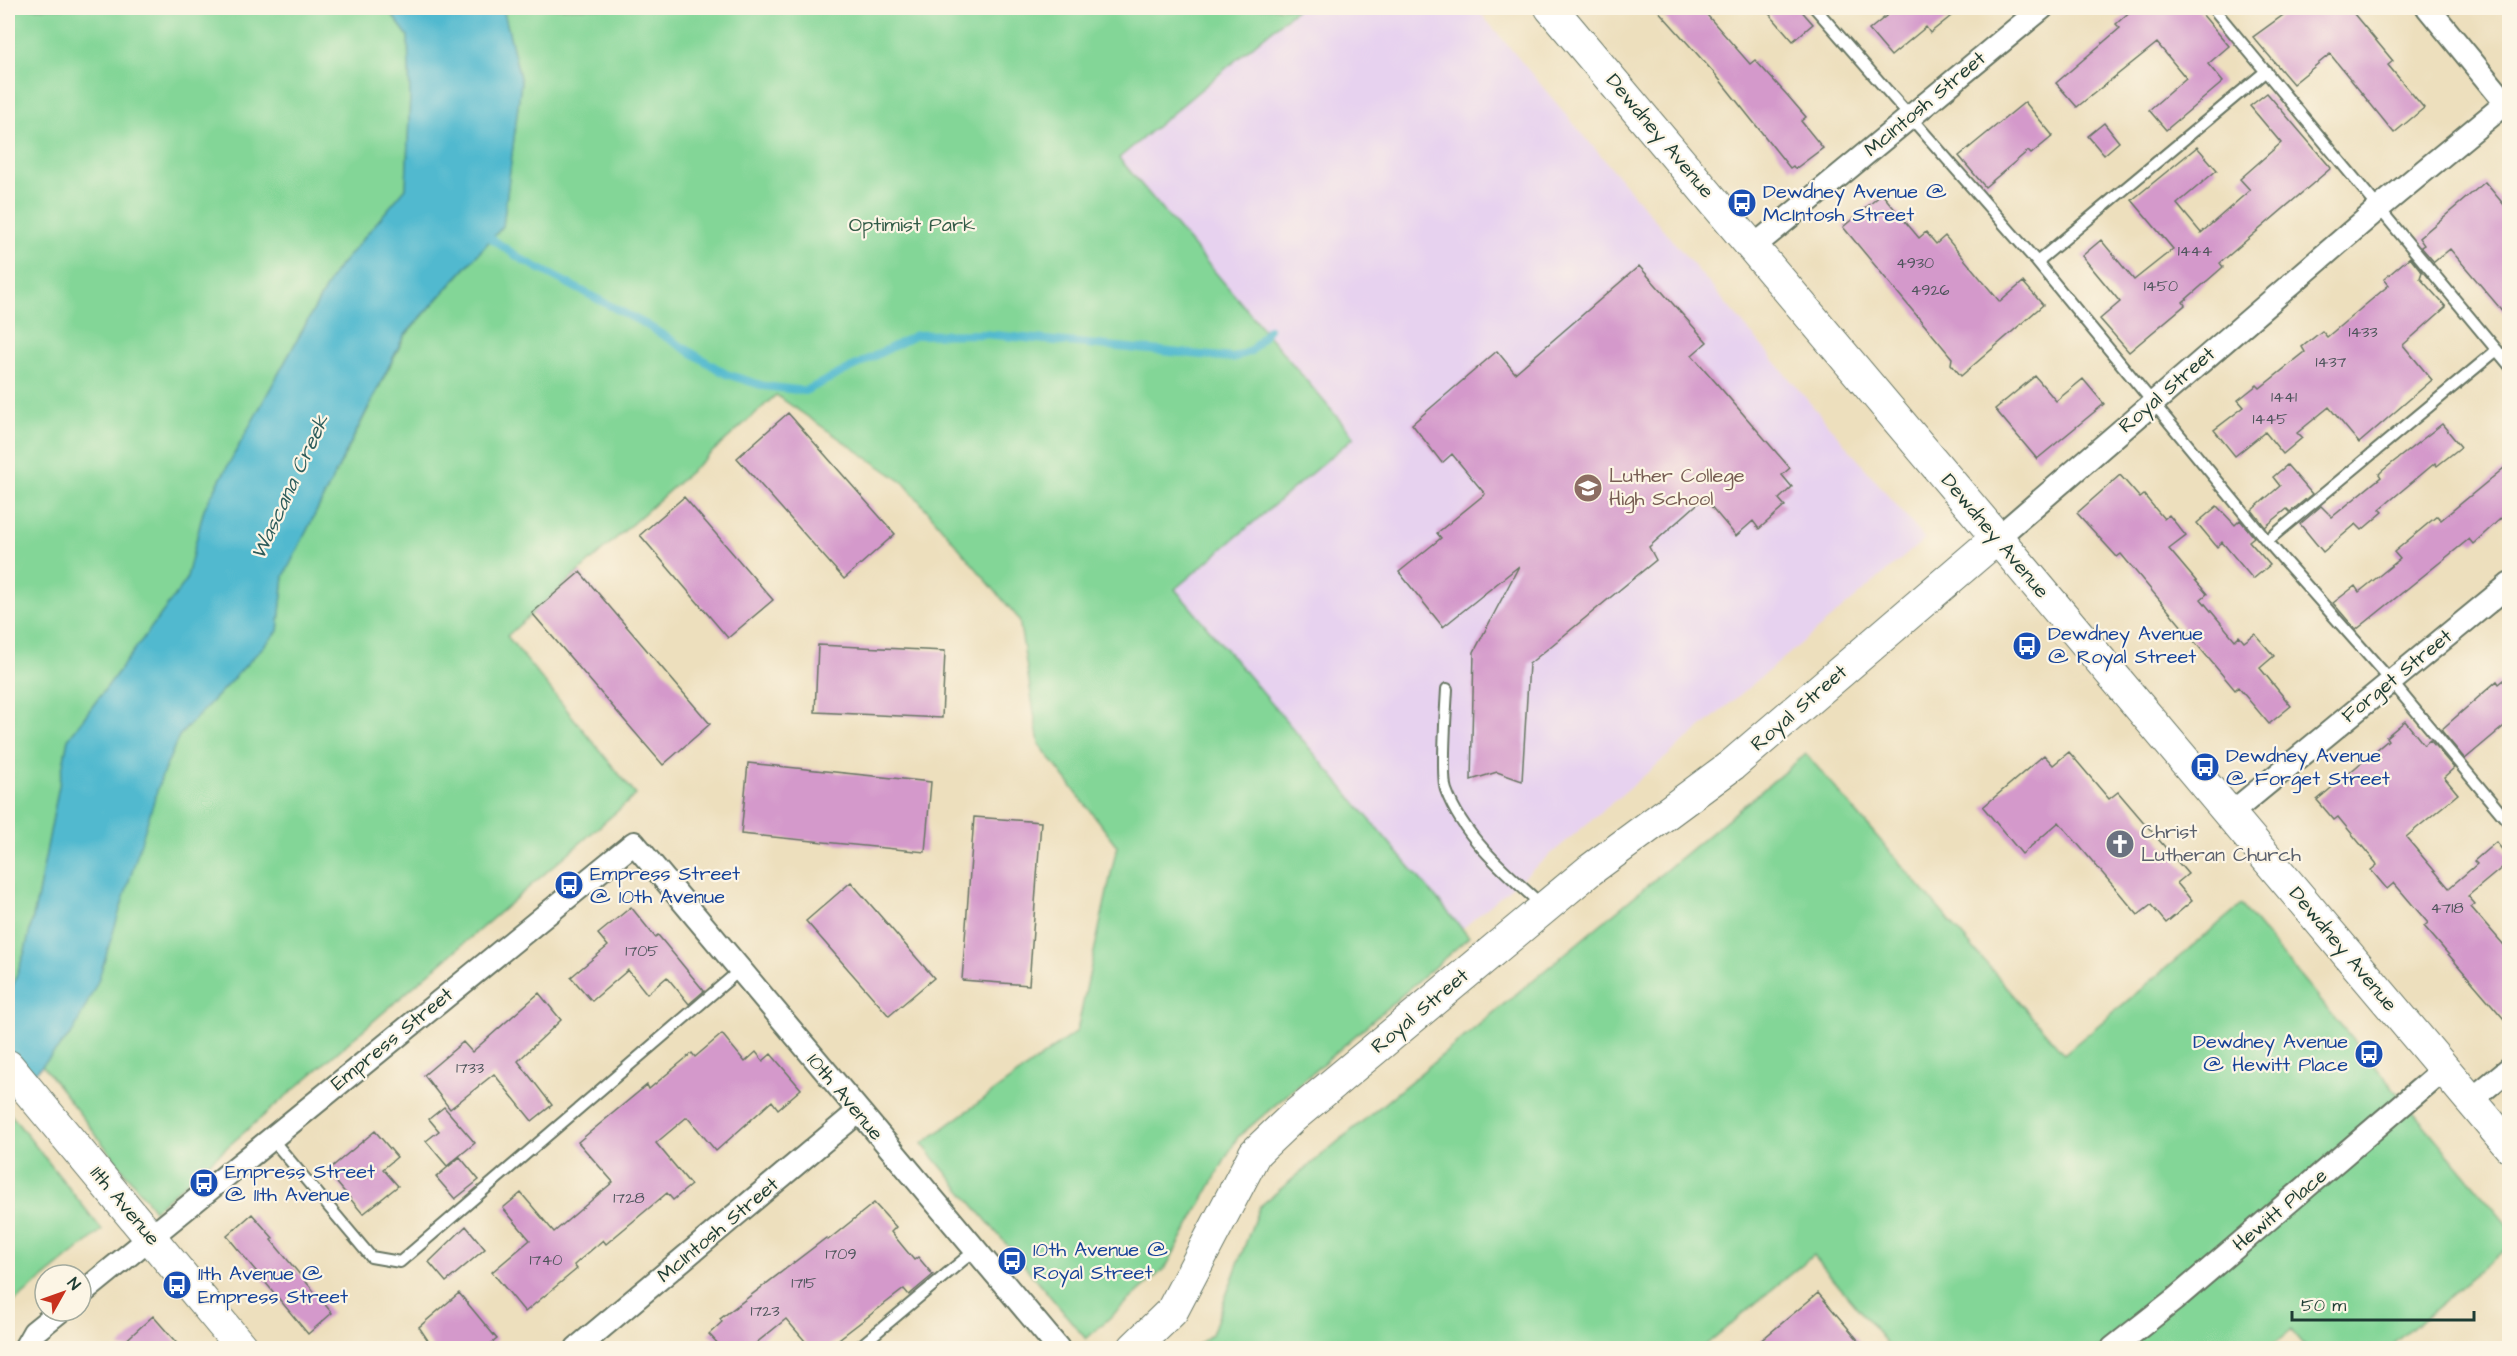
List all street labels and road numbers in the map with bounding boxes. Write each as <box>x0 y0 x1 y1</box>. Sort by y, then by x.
street label: McIntosh Street <box>1858 45 1992 163</box>
street label: Dewdney Avenue <box>1599 68 1721 205</box>
street label: Royal Street <box>2113 340 2222 441</box>
street label: Dewdney Avenue <box>1934 468 2056 605</box>
street label: Forget Street <box>2336 623 2459 730</box>
street label: Royal Street <box>1745 658 1854 759</box>
street label: Dewdney Avenue <box>2282 881 2404 1018</box>
street label: Royal Street <box>1365 962 1475 1061</box>
street label: Empress Street <box>325 981 459 1097</box>
street label: 10th Avenue <box>800 1047 890 1147</box>
street label: 11th Avenue <box>83 1160 167 1252</box>
street label: Hewitt Place <box>2227 1162 2334 1258</box>
street label: McIntosh Street <box>651 1171 785 1289</box>

